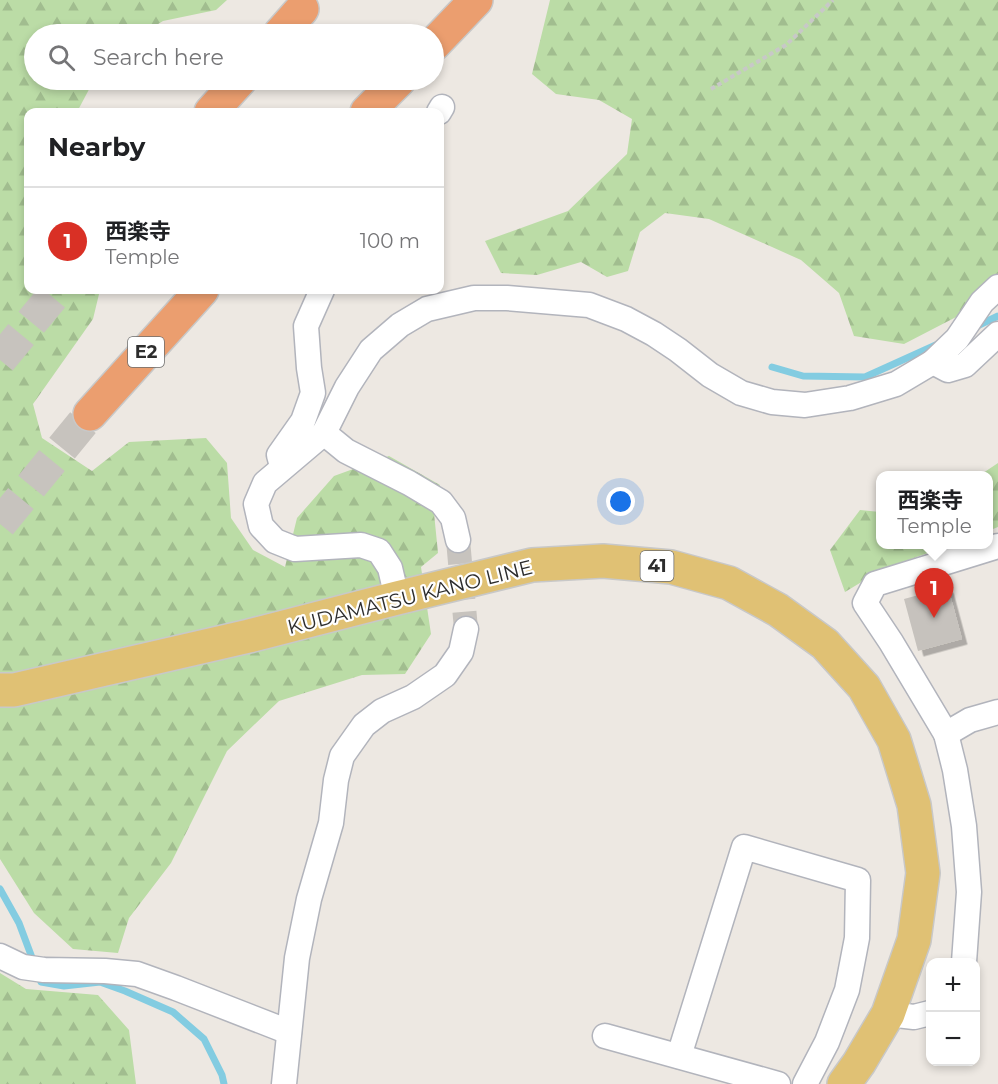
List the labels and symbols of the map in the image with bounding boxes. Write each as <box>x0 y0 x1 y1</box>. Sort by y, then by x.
road number: E2 <box>128 337 164 367</box>
your location <box>606 487 635 516</box>
road number: 41 <box>640 551 674 581</box>
street label: KUDAMATSU KANO LINE <box>285 555 535 639</box>
pin: 1 <box>914 568 954 618</box>

